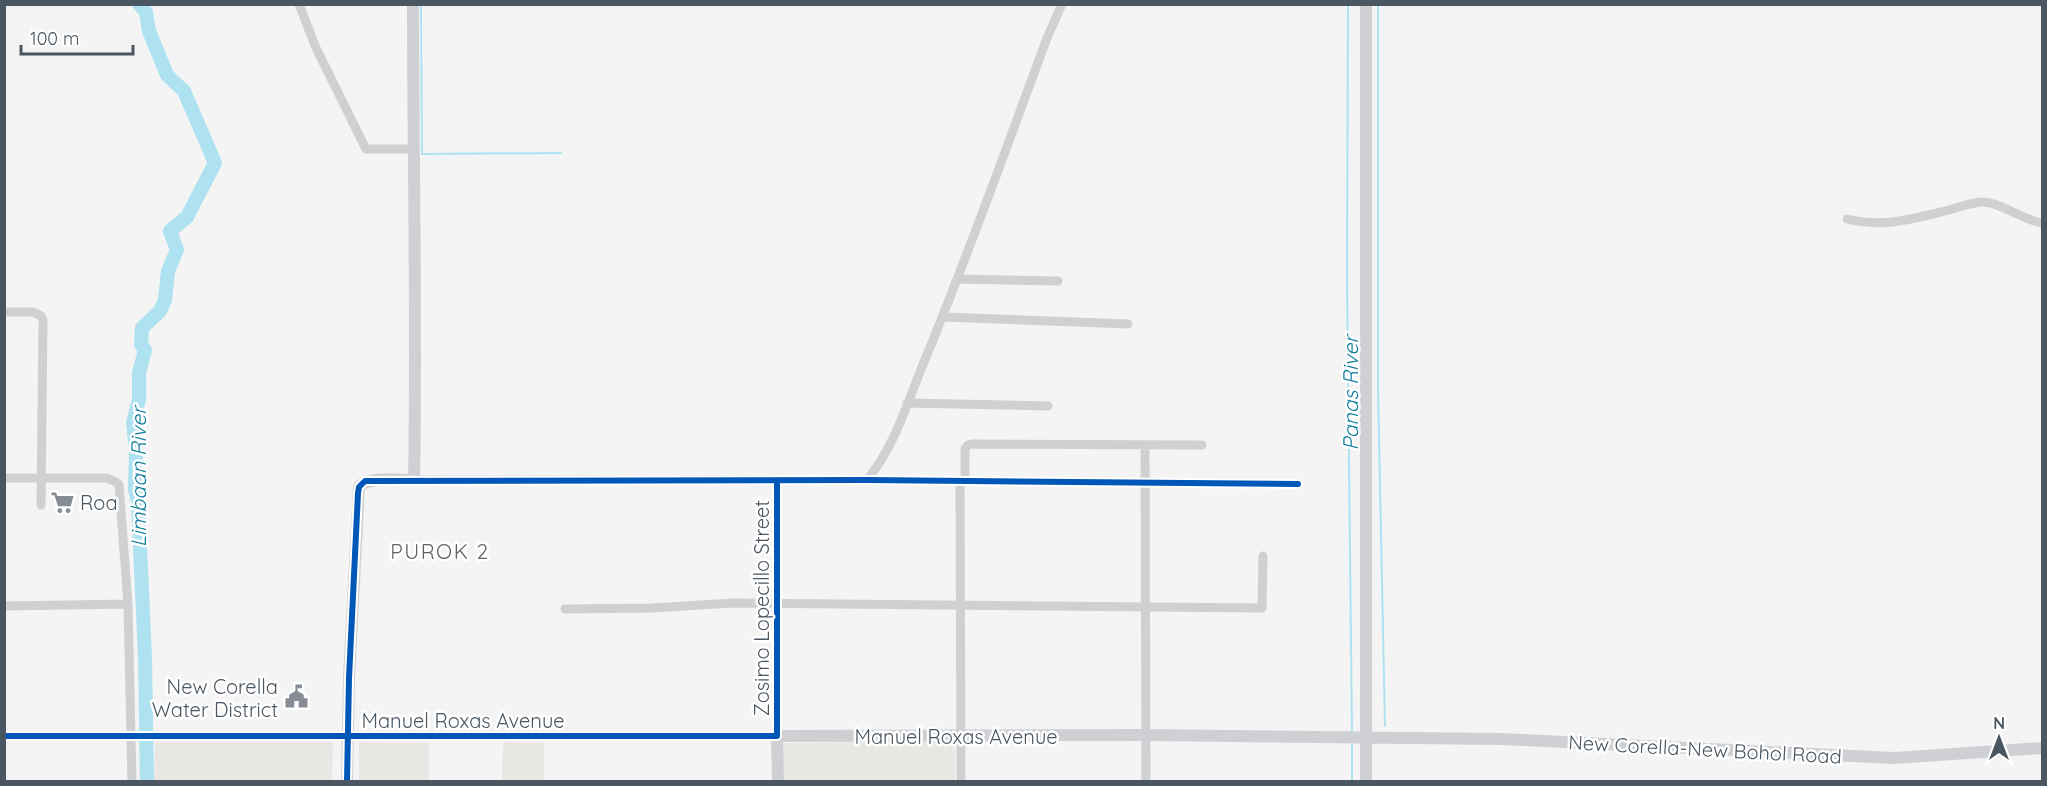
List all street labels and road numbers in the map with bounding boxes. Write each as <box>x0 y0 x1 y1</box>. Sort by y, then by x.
street label: Zosimo Lopecillo Street <box>749 500 774 716</box>
street label: Manuel Roxas Avenue <box>361 708 565 733</box>
street label: Manuel Roxas Avenue <box>854 724 1058 749</box>
street label: New Corella-New Bohol Road <box>1568 729 1842 769</box>

